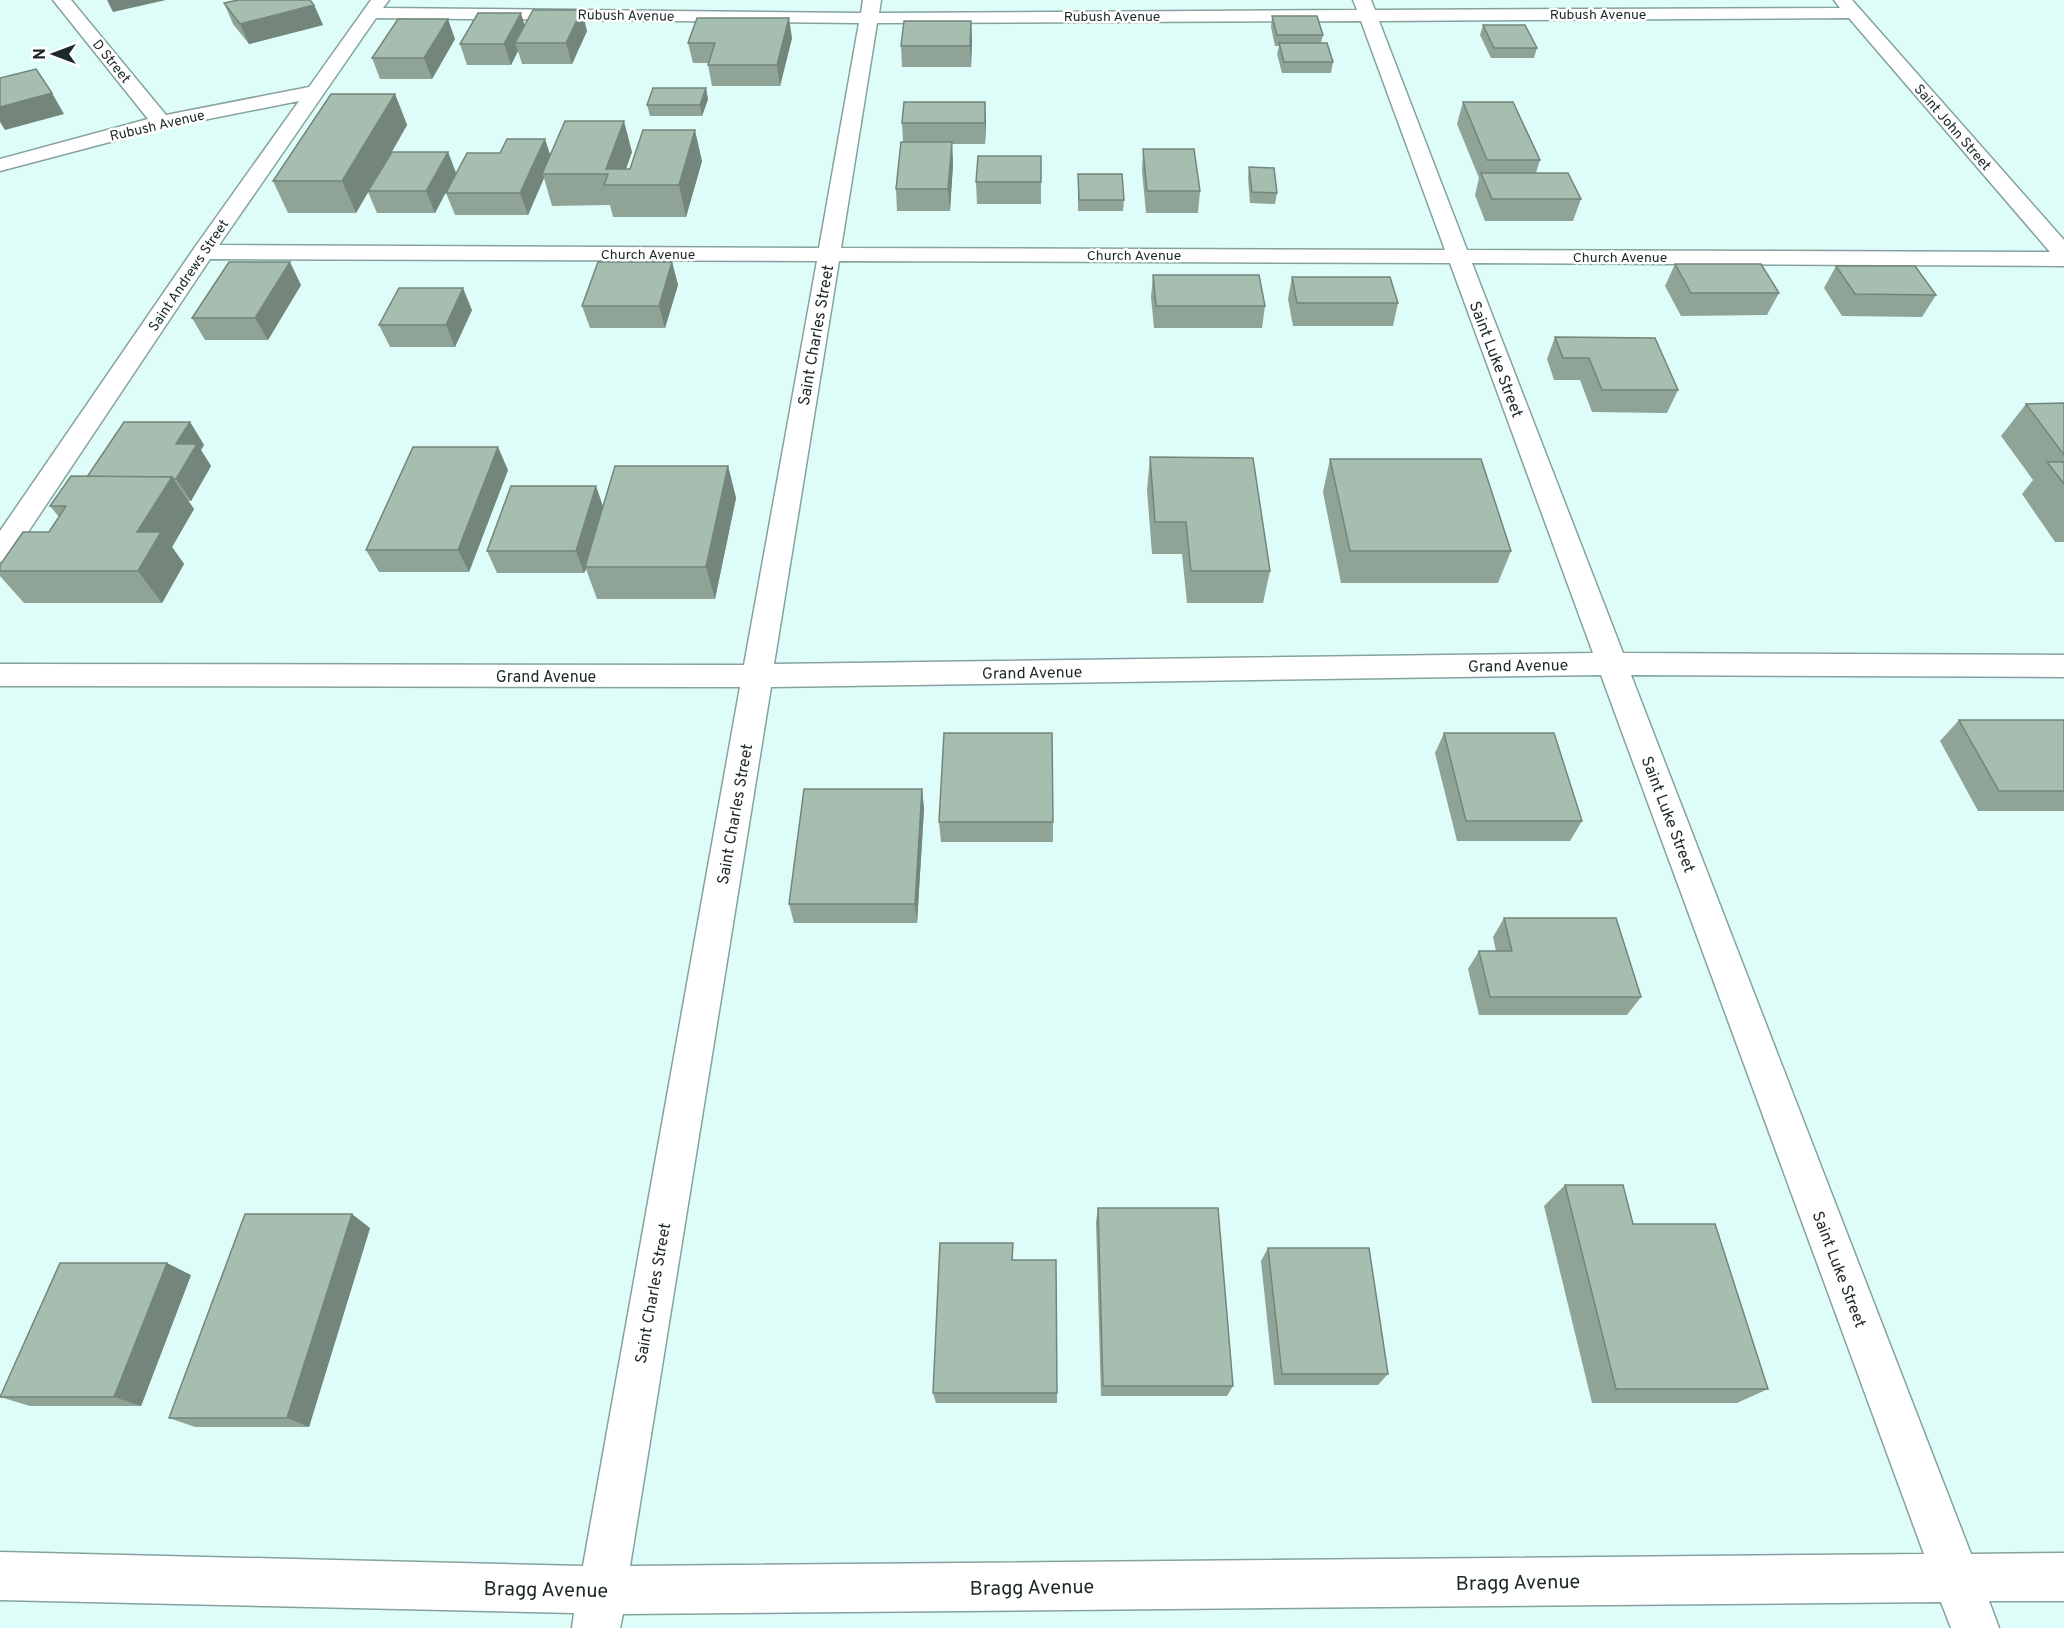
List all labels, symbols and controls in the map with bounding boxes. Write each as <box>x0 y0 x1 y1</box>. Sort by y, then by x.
street label: Rubush Avenue <box>577 7 674 26</box>
street label: Rubush Avenue <box>1550 7 1646 24</box>
street label: Rubush Avenue <box>1064 9 1160 26</box>
north arrow <box>24 24 84 84</box>
street label: D Street <box>88 37 134 87</box>
text: N <box>31 48 51 60</box>
street label: Saint John Street <box>1910 81 1994 175</box>
street label: Rubush Avenue <box>108 107 206 146</box>
street label: Saint Andrews Street <box>145 217 233 335</box>
street label: Church Avenue <box>601 247 695 264</box>
street label: Church Avenue <box>1087 248 1181 265</box>
street label: Church Avenue <box>1573 250 1667 267</box>
street label: Saint Charles Street <box>795 263 839 407</box>
street label: Saint Luke Street <box>1464 299 1527 421</box>
street label: Grand Avenue <box>1468 656 1568 678</box>
street label: Grand Avenue <box>982 663 1082 685</box>
street label: Grand Avenue <box>496 668 596 688</box>
street label: Saint Charles Street <box>714 742 758 886</box>
street label: Saint Luke Street <box>1636 754 1699 876</box>
street label: Saint Luke Street <box>1807 1209 1870 1331</box>
street label: Saint Charles Street <box>632 1221 676 1365</box>
street label: Bragg Avenue <box>1456 1570 1581 1598</box>
street label: Bragg Avenue <box>970 1575 1095 1603</box>
street label: Bragg Avenue <box>483 1577 608 1605</box>

